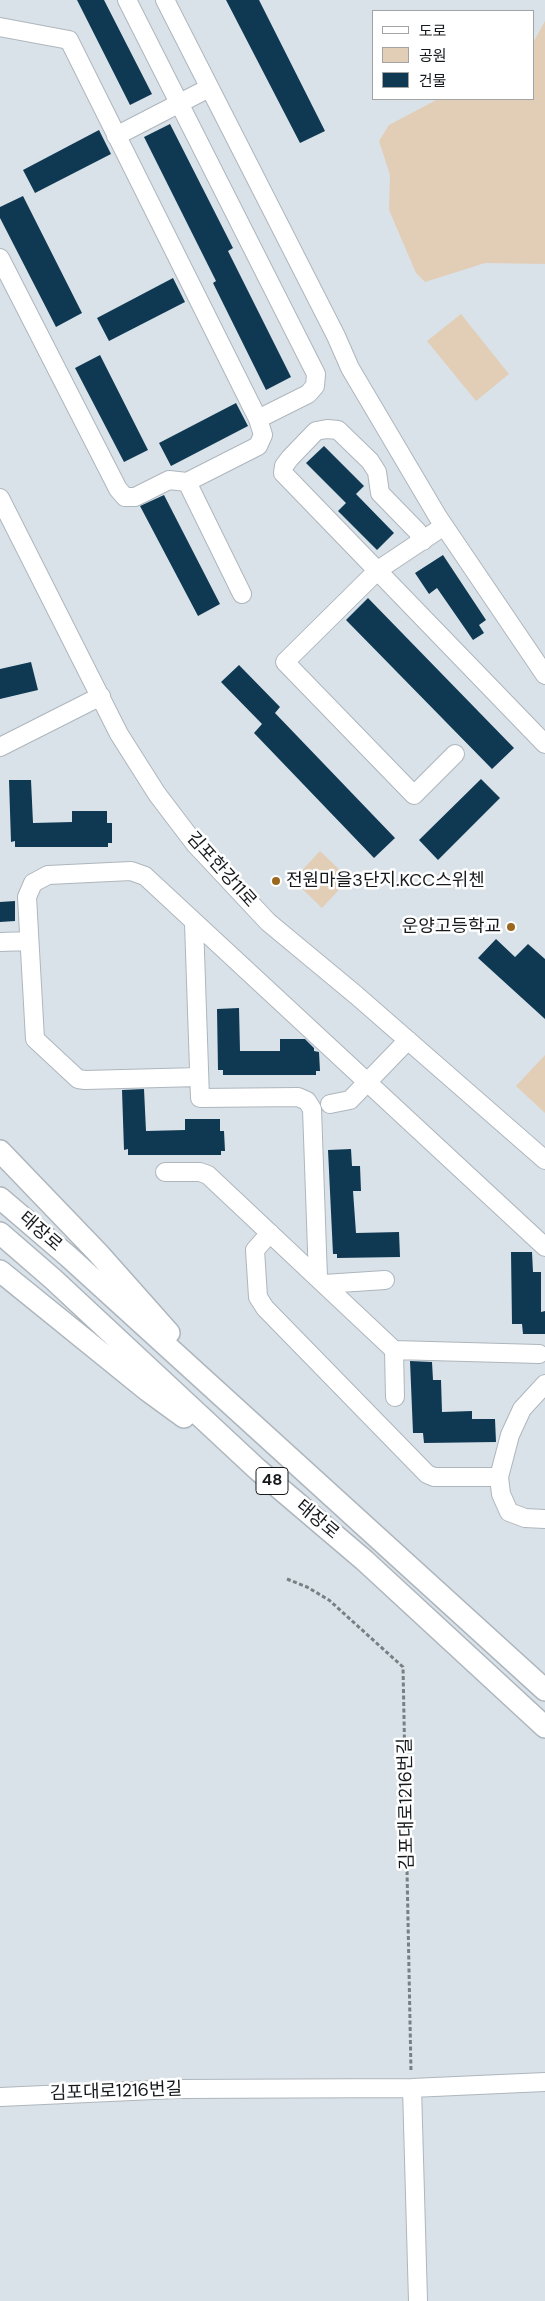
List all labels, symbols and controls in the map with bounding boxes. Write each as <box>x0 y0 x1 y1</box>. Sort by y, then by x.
legend <box>372 10 535 100</box>
text: 도로 <box>419 21 447 41</box>
text: 공원 <box>419 46 447 66</box>
text: 건물 <box>419 71 447 91</box>
street label: 김포한강11로 <box>182 828 260 912</box>
place label: 전원마을3단지.KCC스위첸 <box>286 870 485 892</box>
marker: 전원마을3단지.KCC스위첸 <box>270 875 282 887</box>
place label: 운양고등학교 <box>402 916 501 938</box>
marker: 운양고등학교 <box>505 921 517 933</box>
street label: 태장로 <box>14 1208 66 1256</box>
road number: 48 <box>256 1468 288 1494</box>
street label: 태장로 <box>291 1496 343 1544</box>
street label: 김포대로1216번길 <box>395 1738 419 1870</box>
street label: 김포대로1216번길 <box>50 2079 182 2105</box>

